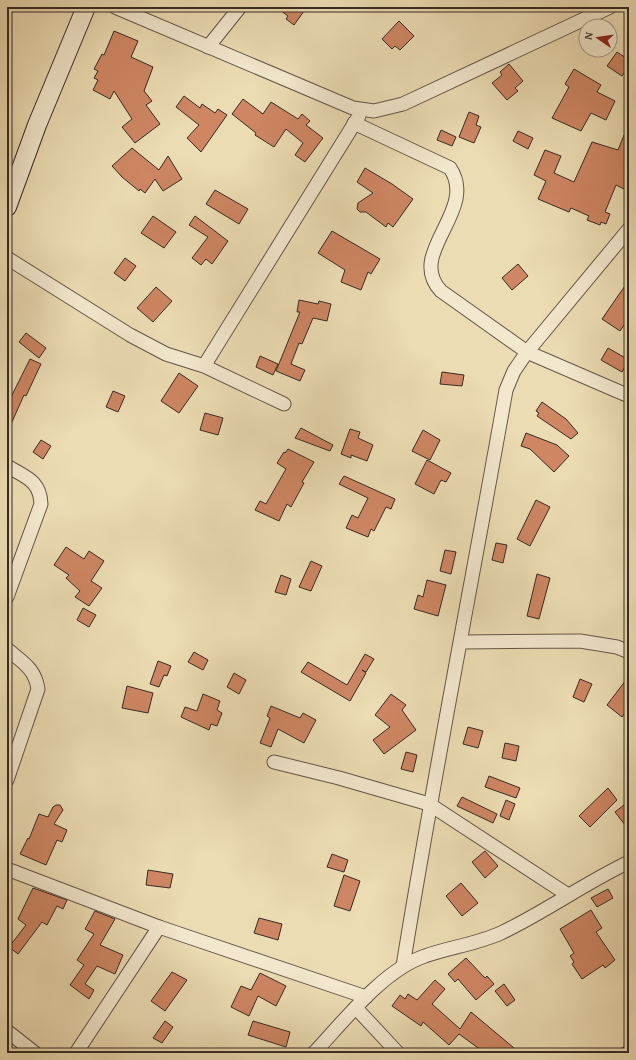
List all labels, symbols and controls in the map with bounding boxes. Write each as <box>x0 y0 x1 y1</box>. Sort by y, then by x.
north arrow <box>578 18 618 58</box>
text: N <box>580 30 597 41</box>

